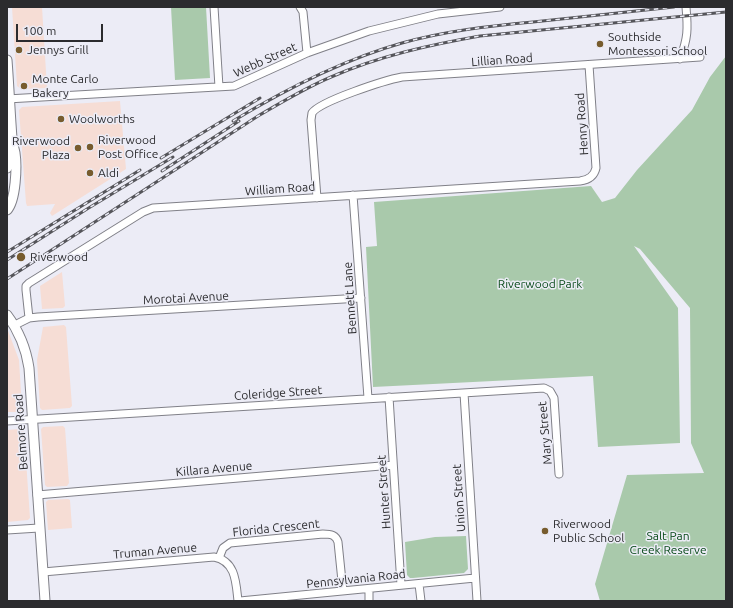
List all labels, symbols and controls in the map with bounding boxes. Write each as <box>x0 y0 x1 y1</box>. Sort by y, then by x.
scale bar <box>18 16 105 42</box>
text: 100 m <box>23 24 56 37</box>
place label: Southside Montessori School <box>608 30 707 58</box>
marker: Southside Montessori School <box>595 39 605 49</box>
street label: Webb Street <box>231 40 299 80</box>
place label: Jennys Grill <box>27 43 89 57</box>
marker: Jennys Grill <box>14 45 24 55</box>
street label: Lillian Road <box>471 51 533 69</box>
place label: Monte Carlo Bakery <box>32 72 99 100</box>
marker: Monte Carlo Bakery <box>19 81 29 91</box>
street label: Henry Road <box>573 92 591 156</box>
place label: Woolworths <box>69 112 135 126</box>
marker: Woolworths <box>56 114 66 124</box>
place label: Riverwood Post Office <box>98 133 158 161</box>
place label: Riverwood Plaza <box>12 134 70 162</box>
marker: Riverwood Post Office <box>85 142 95 152</box>
marker: Riverwood Plaza <box>73 143 83 153</box>
place label: Aldi <box>98 166 119 180</box>
marker: Aldi <box>85 168 95 178</box>
street label: William Road <box>244 179 316 199</box>
place label: Riverwood <box>30 250 88 264</box>
marker: Riverwood <box>15 251 27 263</box>
street label: Bennett Lane <box>340 261 360 335</box>
park label: Riverwood Park <box>498 277 582 291</box>
street label: Morotai Avenue <box>143 289 229 307</box>
street label: Coleridge Street <box>233 383 323 403</box>
street label: Belmore Road <box>11 393 31 471</box>
street label: Mary Street <box>535 401 555 465</box>
street label: Hunter Street <box>374 454 394 530</box>
street label: Killara Avenue <box>175 458 253 480</box>
street label: Union Street <box>449 464 469 532</box>
street label: Florida Crescent <box>232 516 320 540</box>
place label: Riverwood Public School <box>553 517 624 545</box>
marker: Riverwood Public School <box>540 526 550 536</box>
park label: Salt Pan Creek Reserve <box>629 529 707 557</box>
street label: Truman Avenue <box>112 540 198 562</box>
street label: Pennsylvania Road <box>306 567 406 591</box>

